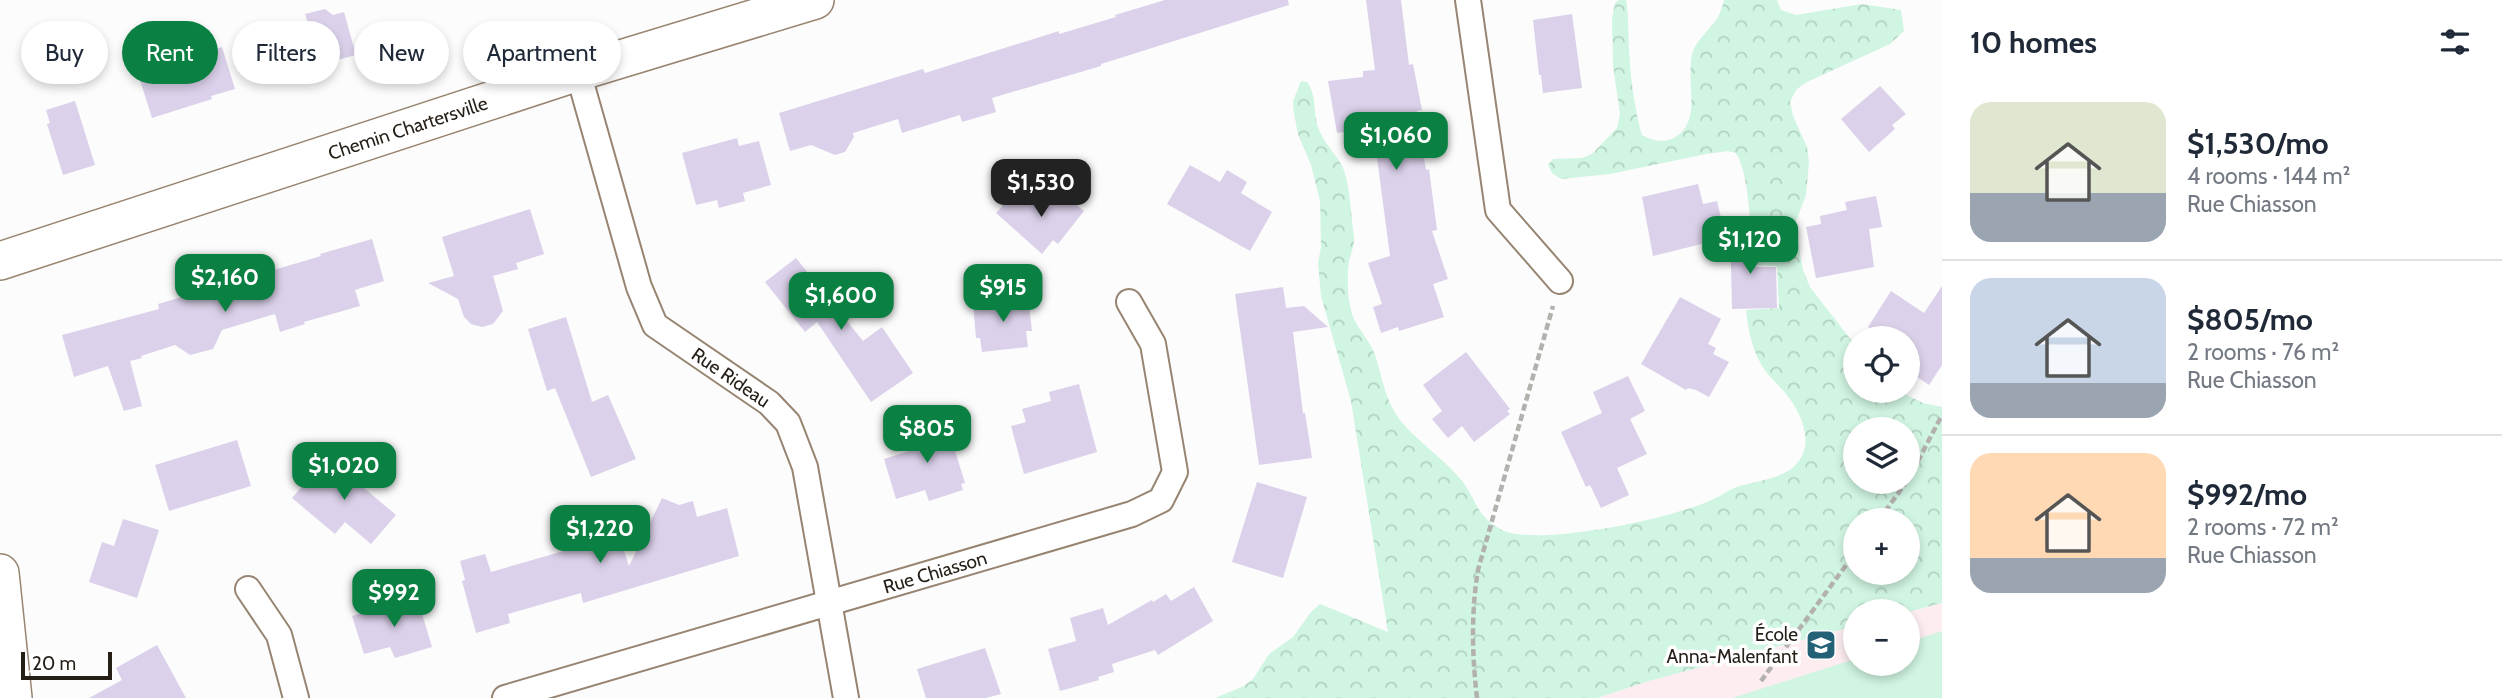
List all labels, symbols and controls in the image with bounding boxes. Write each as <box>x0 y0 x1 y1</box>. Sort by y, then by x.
chip: Buy <box>21 21 108 84</box>
chip: Rent <box>122 21 218 84</box>
chip: Filters <box>232 21 340 84</box>
chip: New <box>354 21 449 84</box>
chip: Apartment <box>463 21 621 84</box>
icon: filters <box>2436 23 2474 61</box>
text: 10 homes <box>1970 24 2097 61</box>
street label: Chemin Chartersville <box>325 91 491 165</box>
pin: $1,060 <box>1339 113 1453 172</box>
text: $1,060 <box>1360 121 1432 149</box>
text: $1,530/mo <box>2187 125 2329 162</box>
icon: home <box>2026 130 2110 214</box>
pin: $1,530 <box>984 160 1098 219</box>
text: 4 rooms · 144 m² <box>2187 162 2350 190</box>
text: $1,530 <box>1007 168 1075 196</box>
text: Rue Chiasson <box>2187 190 2317 218</box>
pin: $1,120 <box>1693 216 1807 276</box>
text: $1,120 <box>1718 225 1782 253</box>
pin: $2,160 <box>168 254 282 314</box>
text: $2,160 <box>191 263 259 291</box>
pin: $915 <box>962 264 1044 324</box>
pin: $1,600 <box>784 272 898 332</box>
text: $915 <box>979 273 1027 301</box>
text: $1,600 <box>805 281 877 309</box>
text: $805/mo <box>2187 301 2313 338</box>
icon: home <box>2026 306 2110 390</box>
map controls <box>1843 326 1920 676</box>
button: locate <box>1843 326 1920 403</box>
text: 2 rooms · 76 m² <box>2187 338 2339 366</box>
street label: Rue Rideau <box>687 343 774 412</box>
text: Rue Chiasson <box>2187 366 2317 394</box>
pin: $805 <box>886 406 968 465</box>
text: $805 <box>899 414 955 442</box>
button: layers <box>1843 417 1920 494</box>
pin: $1,020 <box>287 442 401 502</box>
text: $1,020 <box>308 451 380 479</box>
text: $992/mo <box>2187 476 2307 513</box>
icon: home <box>2026 481 2110 565</box>
pin: $1,220 <box>543 505 657 565</box>
button: + <box>1843 508 1920 585</box>
text: 2 rooms · 72 m² <box>2187 513 2339 541</box>
text: $1,220 <box>566 514 634 542</box>
text: Rue Chiasson <box>2187 541 2317 569</box>
street label: Rue Chiasson <box>880 546 990 598</box>
pin: $992 <box>353 570 435 629</box>
text: $992 <box>368 578 420 606</box>
button: − <box>1843 599 1920 676</box>
place label: École Anna-Malenfant <box>1667 622 1799 668</box>
school or university icon: École Anna-Malenfant <box>1804 628 1838 662</box>
scale bar <box>21 649 112 681</box>
text: 20 m <box>32 652 76 675</box>

